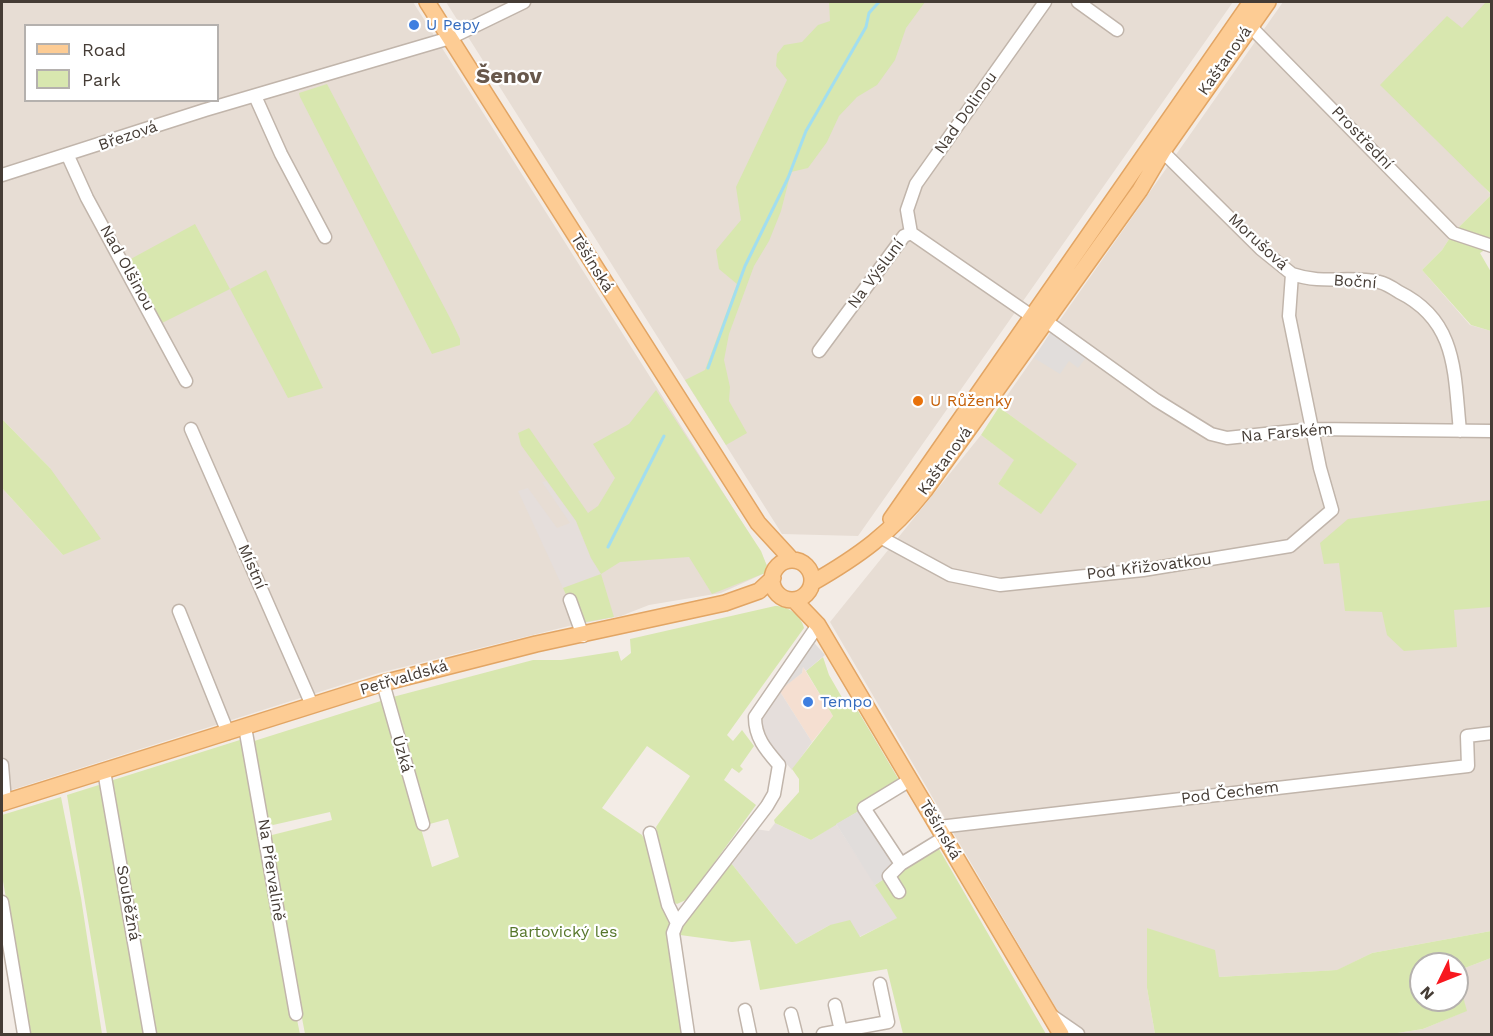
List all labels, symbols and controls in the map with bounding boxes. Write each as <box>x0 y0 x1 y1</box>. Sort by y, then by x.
place label: U Pepy <box>426 15 480 35</box>
marker: U Pepy <box>407 18 421 32</box>
street label: Kaštanová <box>1194 23 1256 99</box>
legend <box>24 24 219 102</box>
text: Road <box>82 39 126 60</box>
district label: Šenov <box>476 64 542 90</box>
street label: Nad Dolinou <box>931 68 1001 158</box>
text: Park <box>82 69 121 90</box>
street label: Prostřední <box>1327 102 1397 174</box>
street label: Březová <box>96 117 160 155</box>
street label: Morušová <box>1224 209 1292 275</box>
street label: Nad Olšinou <box>96 222 158 314</box>
street label: Těšínská <box>566 230 618 296</box>
street label: Na Výsluní <box>844 236 908 312</box>
street label: Boční <box>1333 271 1377 293</box>
place label: U Růženky <box>930 391 1012 411</box>
marker: U Růženky <box>911 394 925 408</box>
street label: Na Farském <box>1240 419 1334 447</box>
street label: Kaštanová <box>914 423 976 499</box>
street label: Místní <box>234 542 270 592</box>
street label: Pod Křižovatkou <box>1085 550 1213 584</box>
street label: Petřvaldská <box>358 656 450 700</box>
place label: Tempo <box>820 692 872 712</box>
marker: Tempo <box>801 695 815 709</box>
street label: Úzká <box>388 733 416 775</box>
street label: Pod Čechem <box>1180 777 1280 809</box>
street label: Těšínská <box>915 797 965 863</box>
street label: Na Přervalině <box>253 817 289 923</box>
street label: Souběžná <box>112 864 144 942</box>
park label: Bartovický les <box>509 922 617 942</box>
north arrow <box>1409 952 1469 1012</box>
text: N <box>1416 982 1438 1004</box>

